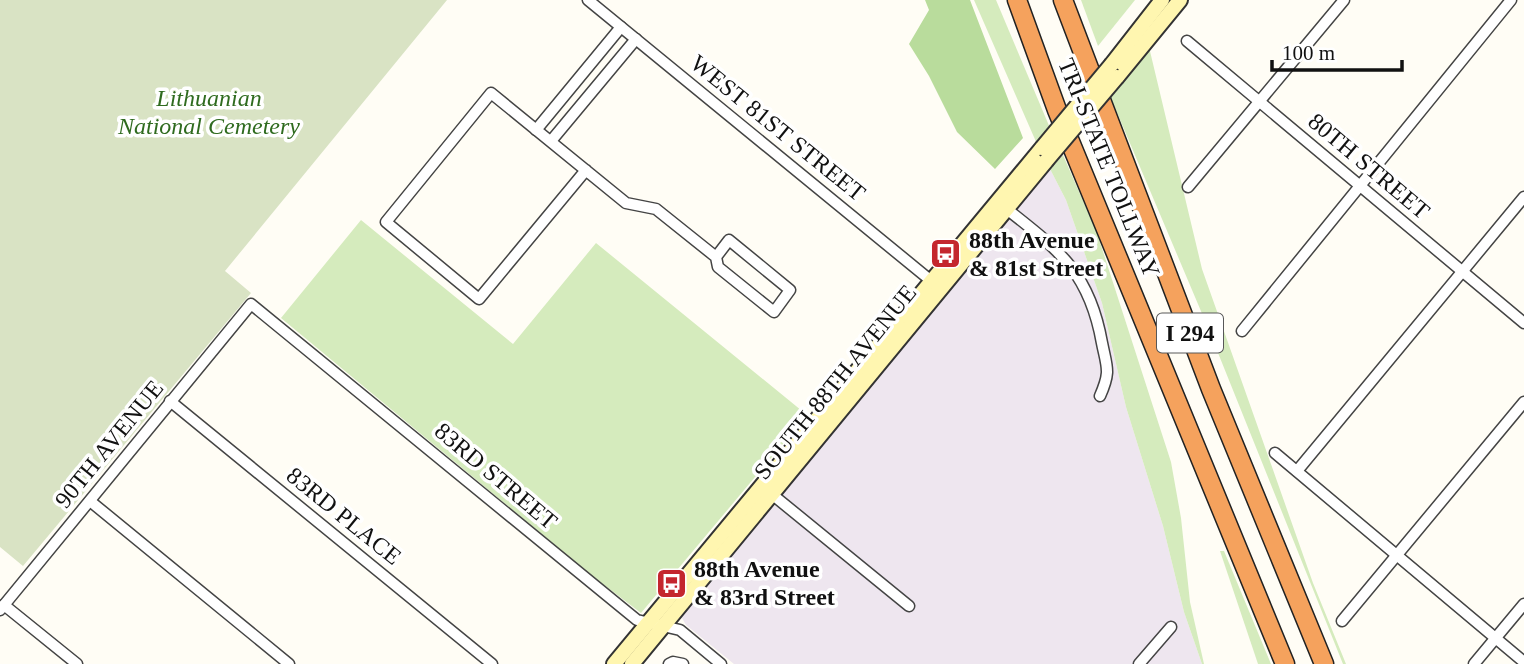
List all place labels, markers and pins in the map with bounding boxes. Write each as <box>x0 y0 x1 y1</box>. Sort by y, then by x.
place label: 88th Avenue & 81st Street <box>969 227 1103 281</box>
bus stop icon: 88th Avenue & 81st Street <box>929 237 963 271</box>
place label: 88th Avenue & 83rd Street <box>694 556 835 610</box>
bus stop icon: 88th Avenue & 83rd Street <box>654 566 688 600</box>

